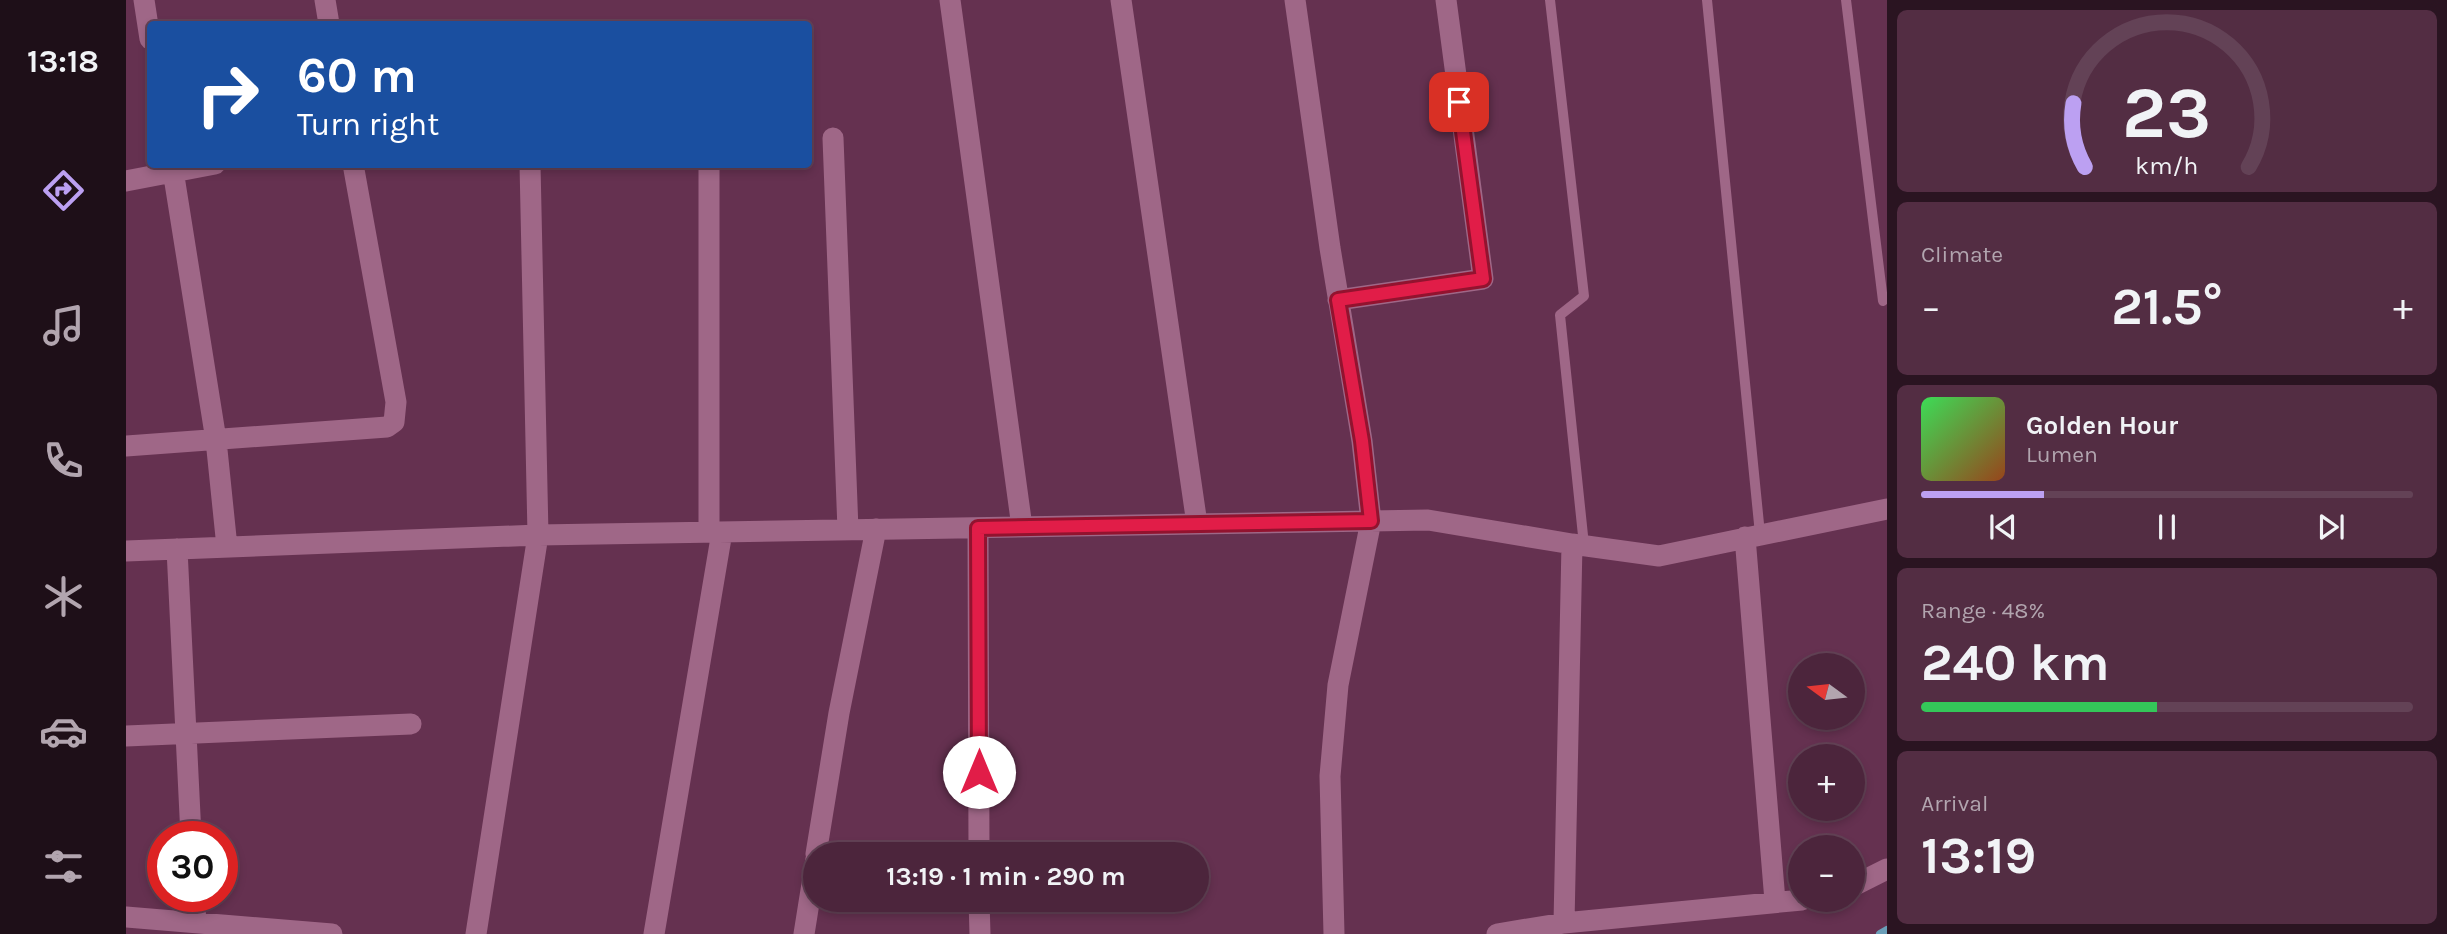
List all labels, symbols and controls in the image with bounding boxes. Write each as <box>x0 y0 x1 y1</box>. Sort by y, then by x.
text: 13:18 <box>27 43 99 80</box>
text: 60 m <box>297 47 417 104</box>
icon: right <box>182 49 273 140</box>
text: 23 <box>2122 70 2212 155</box>
pin <box>1429 72 1489 132</box>
icon: arrive <box>1440 83 1478 121</box>
text: Turn right <box>297 106 439 143</box>
text: km/h <box>2135 151 2199 180</box>
icon: directions <box>39 166 88 215</box>
text: Climate <box>1921 241 2003 268</box>
text: 21.5° <box>2111 276 2223 337</box>
text: − <box>1921 285 1941 330</box>
text: + <box>2393 285 2413 330</box>
icon: music <box>39 301 88 350</box>
text: Golden Hour <box>2026 410 2178 441</box>
icon: phone <box>39 436 88 485</box>
text: Lumen <box>2026 441 2098 468</box>
icon: previous <box>1984 508 2022 546</box>
icon: pause <box>2148 508 2186 546</box>
icon: next <box>2312 508 2350 546</box>
icon: climate <box>39 572 88 621</box>
text: Range · 48% <box>1921 597 2045 624</box>
text: 240 km <box>1921 632 2110 693</box>
north arrow <box>1788 653 1866 730</box>
map controls <box>1788 653 1865 912</box>
icon: car <box>39 707 88 756</box>
position arrow <box>942 735 1016 809</box>
button: + <box>1788 744 1865 821</box>
text: Arrival <box>1921 790 1988 817</box>
speed limit sign: 30 <box>147 821 238 912</box>
text: 13:19 <box>1921 825 2036 886</box>
button: − <box>1788 835 1865 912</box>
icon: filters <box>39 842 88 891</box>
text: 13:19 · 1 min · 290 m <box>886 861 1126 892</box>

